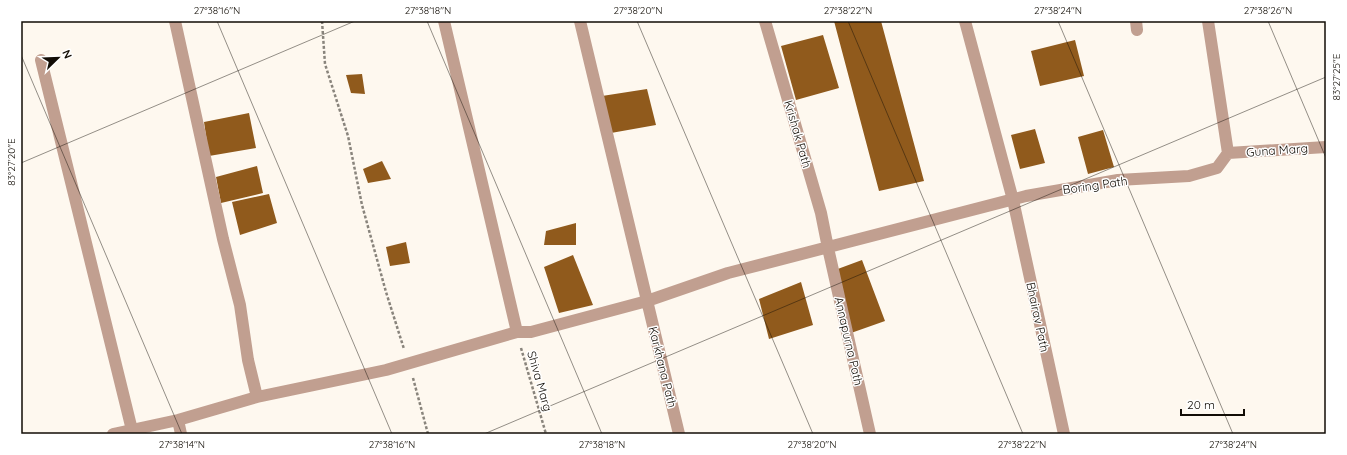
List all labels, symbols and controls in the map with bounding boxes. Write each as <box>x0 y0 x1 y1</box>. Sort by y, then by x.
text: 27°38'16"N <box>194 4 240 17</box>
text: 27°38'18"N <box>405 4 451 17</box>
text: 27°38'20"N <box>614 4 662 17</box>
text: 27°38'22"N <box>824 4 872 17</box>
text: 27°38'24"N <box>1034 4 1082 17</box>
text: 27°38'26"N <box>1244 4 1292 17</box>
north arrow <box>38 38 78 78</box>
text: N <box>59 48 75 61</box>
text: 83°27'25"E <box>1330 53 1343 100</box>
street label: Krishak Path <box>781 98 815 170</box>
text: 83°27'20"E <box>5 138 18 186</box>
street label: Guna Marg <box>1246 140 1308 160</box>
street label: Boring Path <box>1062 173 1128 197</box>
street label: Bhairav Path <box>1023 281 1053 353</box>
street label: Annapurna Path <box>832 295 866 387</box>
street label: Karkhana Path <box>646 325 680 409</box>
street label: Shiva Marg <box>524 349 556 413</box>
scale bar <box>1181 391 1244 417</box>
text: 20 m <box>1187 397 1215 412</box>
text: 27°38'14"N <box>159 438 205 451</box>
text: 27°38'16"N <box>369 438 415 451</box>
text: 27°38'18"N <box>579 438 625 451</box>
text: 27°38'20"N <box>788 438 836 451</box>
text: 27°38'22"N <box>998 438 1046 451</box>
text: 27°38'24"N <box>1209 438 1257 451</box>

